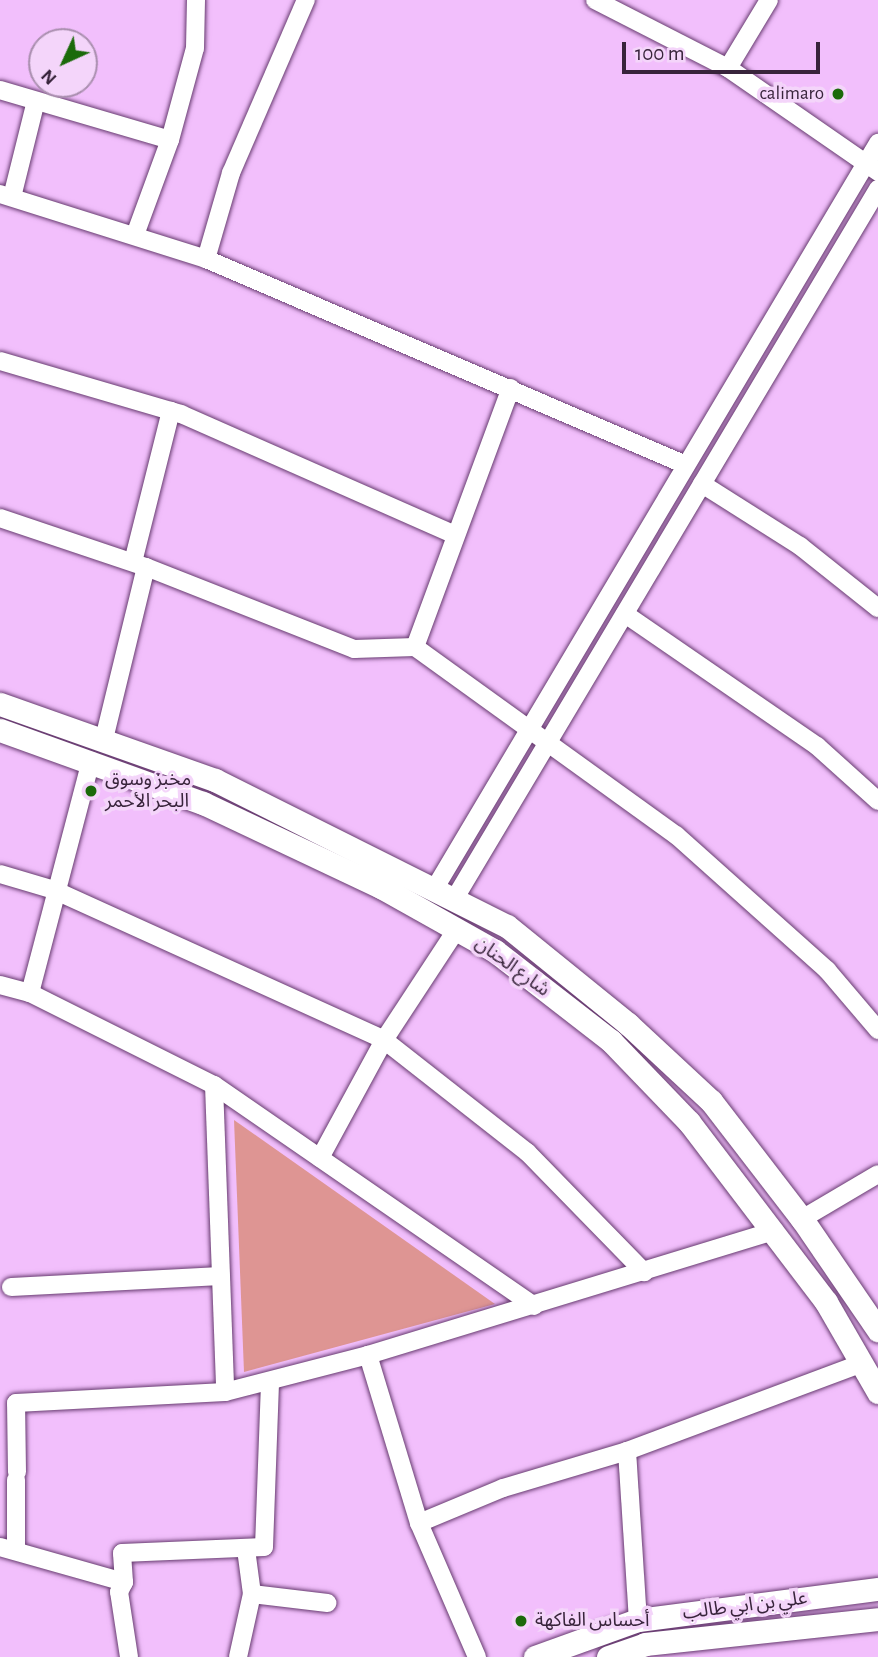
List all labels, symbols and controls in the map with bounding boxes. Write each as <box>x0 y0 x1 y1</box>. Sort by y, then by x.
north arrow <box>28 28 98 98</box>
scale bar <box>626 28 824 72</box>
text: 100 m <box>635 43 685 64</box>
text: N <box>38 65 61 88</box>
place label: calimaro <box>760 83 824 105</box>
marker: calimaro <box>830 86 846 102</box>
place label: مخبز وسوق البحر الأحمر <box>105 769 191 813</box>
marker: مخبز وسوق البحر الأحمر <box>83 783 99 799</box>
street label: شارع الحنان <box>470 932 554 1002</box>
street label: علي بن ابي طالب <box>681 1587 809 1625</box>
place label: أحساس الفاكهة <box>535 1610 650 1632</box>
marker: أحساس الفاكهة <box>513 1613 529 1629</box>

